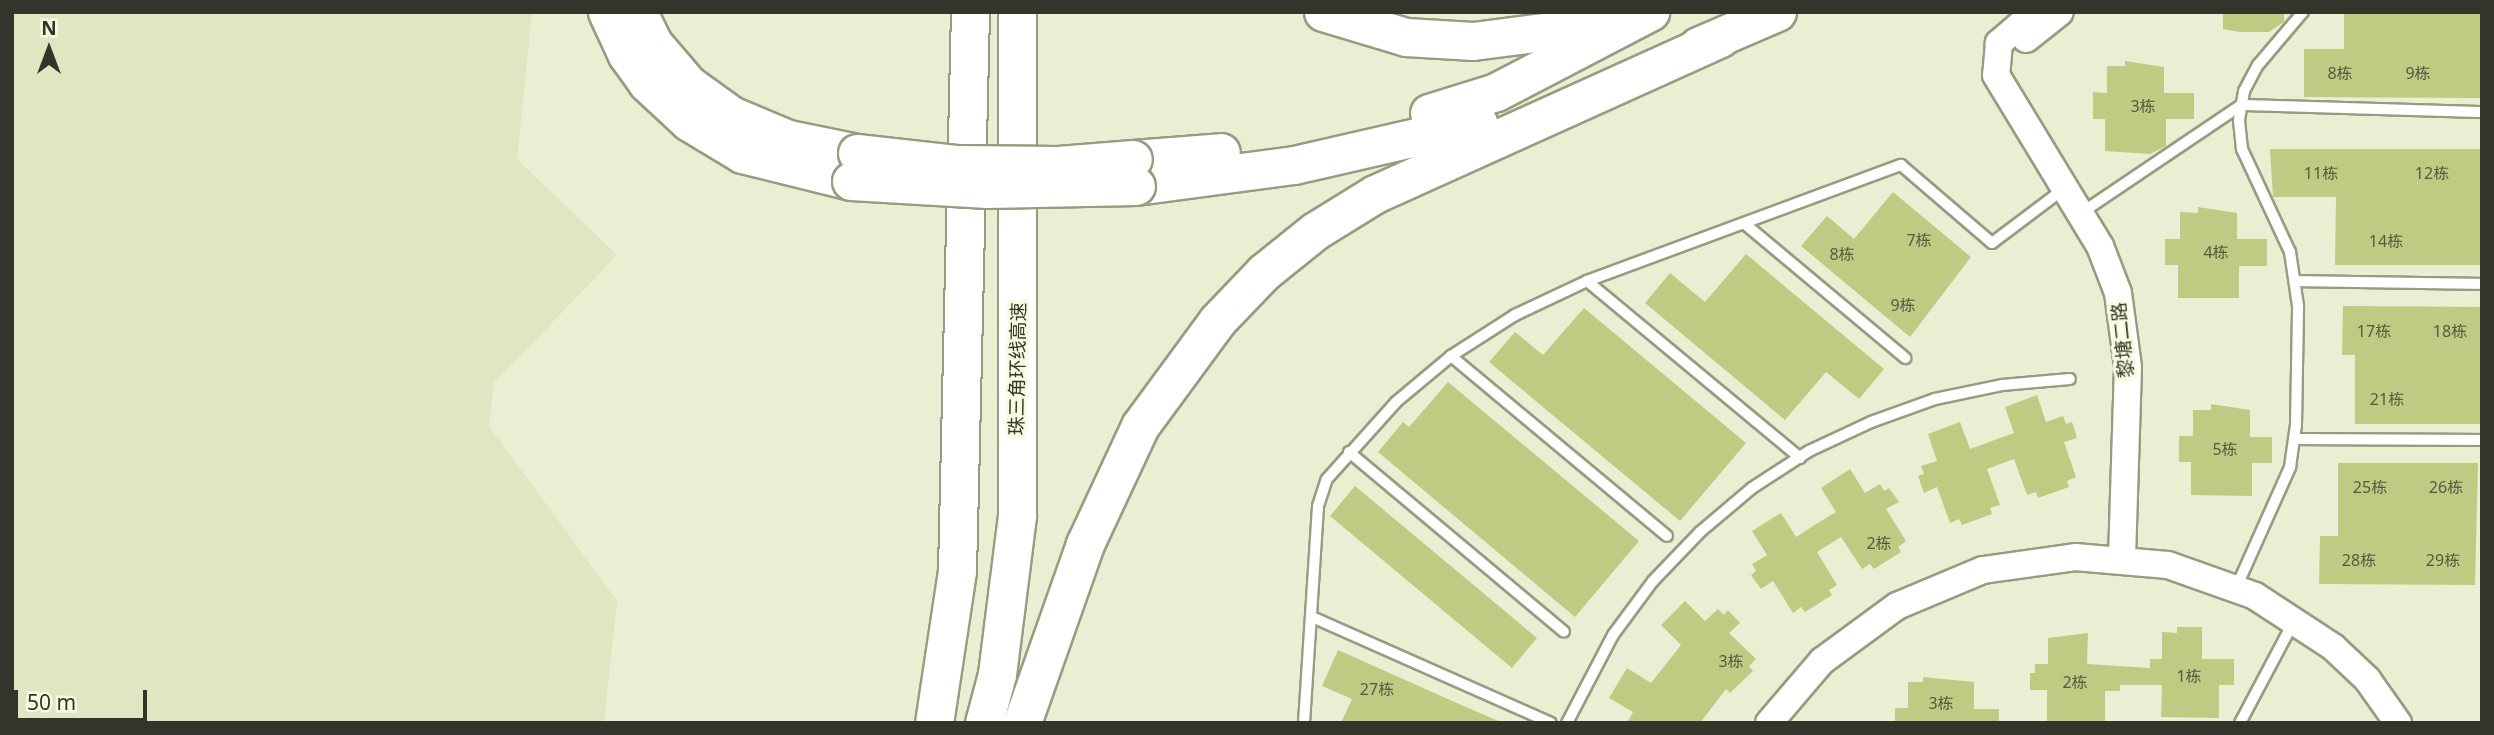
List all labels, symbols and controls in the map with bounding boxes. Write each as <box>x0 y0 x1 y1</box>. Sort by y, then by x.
north arrow <box>14 14 84 84</box>
text: N <box>41 15 57 41</box>
house number: 8栋 <box>2327 63 2353 83</box>
house number: 9栋 <box>2405 63 2431 83</box>
house number: 3栋 <box>2130 96 2156 116</box>
house number: 11栋 <box>2304 163 2338 183</box>
house number: 12栋 <box>2415 163 2449 183</box>
house number: 7栋 <box>1906 230 1932 250</box>
house number: 14栋 <box>2369 231 2403 251</box>
house number: 4栋 <box>2203 242 2229 262</box>
house number: 8栋 <box>1829 244 1855 264</box>
house number: 9栋 <box>1890 295 1916 315</box>
street label: 黎塘二路 <box>2108 301 2138 379</box>
street label: 珠三角环线高速 <box>1005 302 1031 436</box>
house number: 17栋 <box>2357 321 2391 341</box>
house number: 18栋 <box>2433 321 2467 341</box>
house number: 21栋 <box>2370 389 2404 409</box>
house number: 5栋 <box>2212 439 2238 459</box>
house number: 25栋 <box>2353 477 2387 497</box>
house number: 26栋 <box>2429 477 2463 497</box>
house number: 2栋 <box>1866 533 1892 553</box>
house number: 28栋 <box>2342 550 2376 570</box>
house number: 29栋 <box>2426 550 2460 570</box>
house number: 3栋 <box>1718 651 1744 671</box>
house number: 1栋 <box>2176 666 2202 686</box>
house number: 2栋 <box>2062 672 2088 692</box>
scale bar <box>18 676 150 720</box>
house number: 27栋 <box>1360 679 1394 699</box>
text: 50 m <box>27 688 76 716</box>
house number: 3栋 <box>1928 693 1954 713</box>

